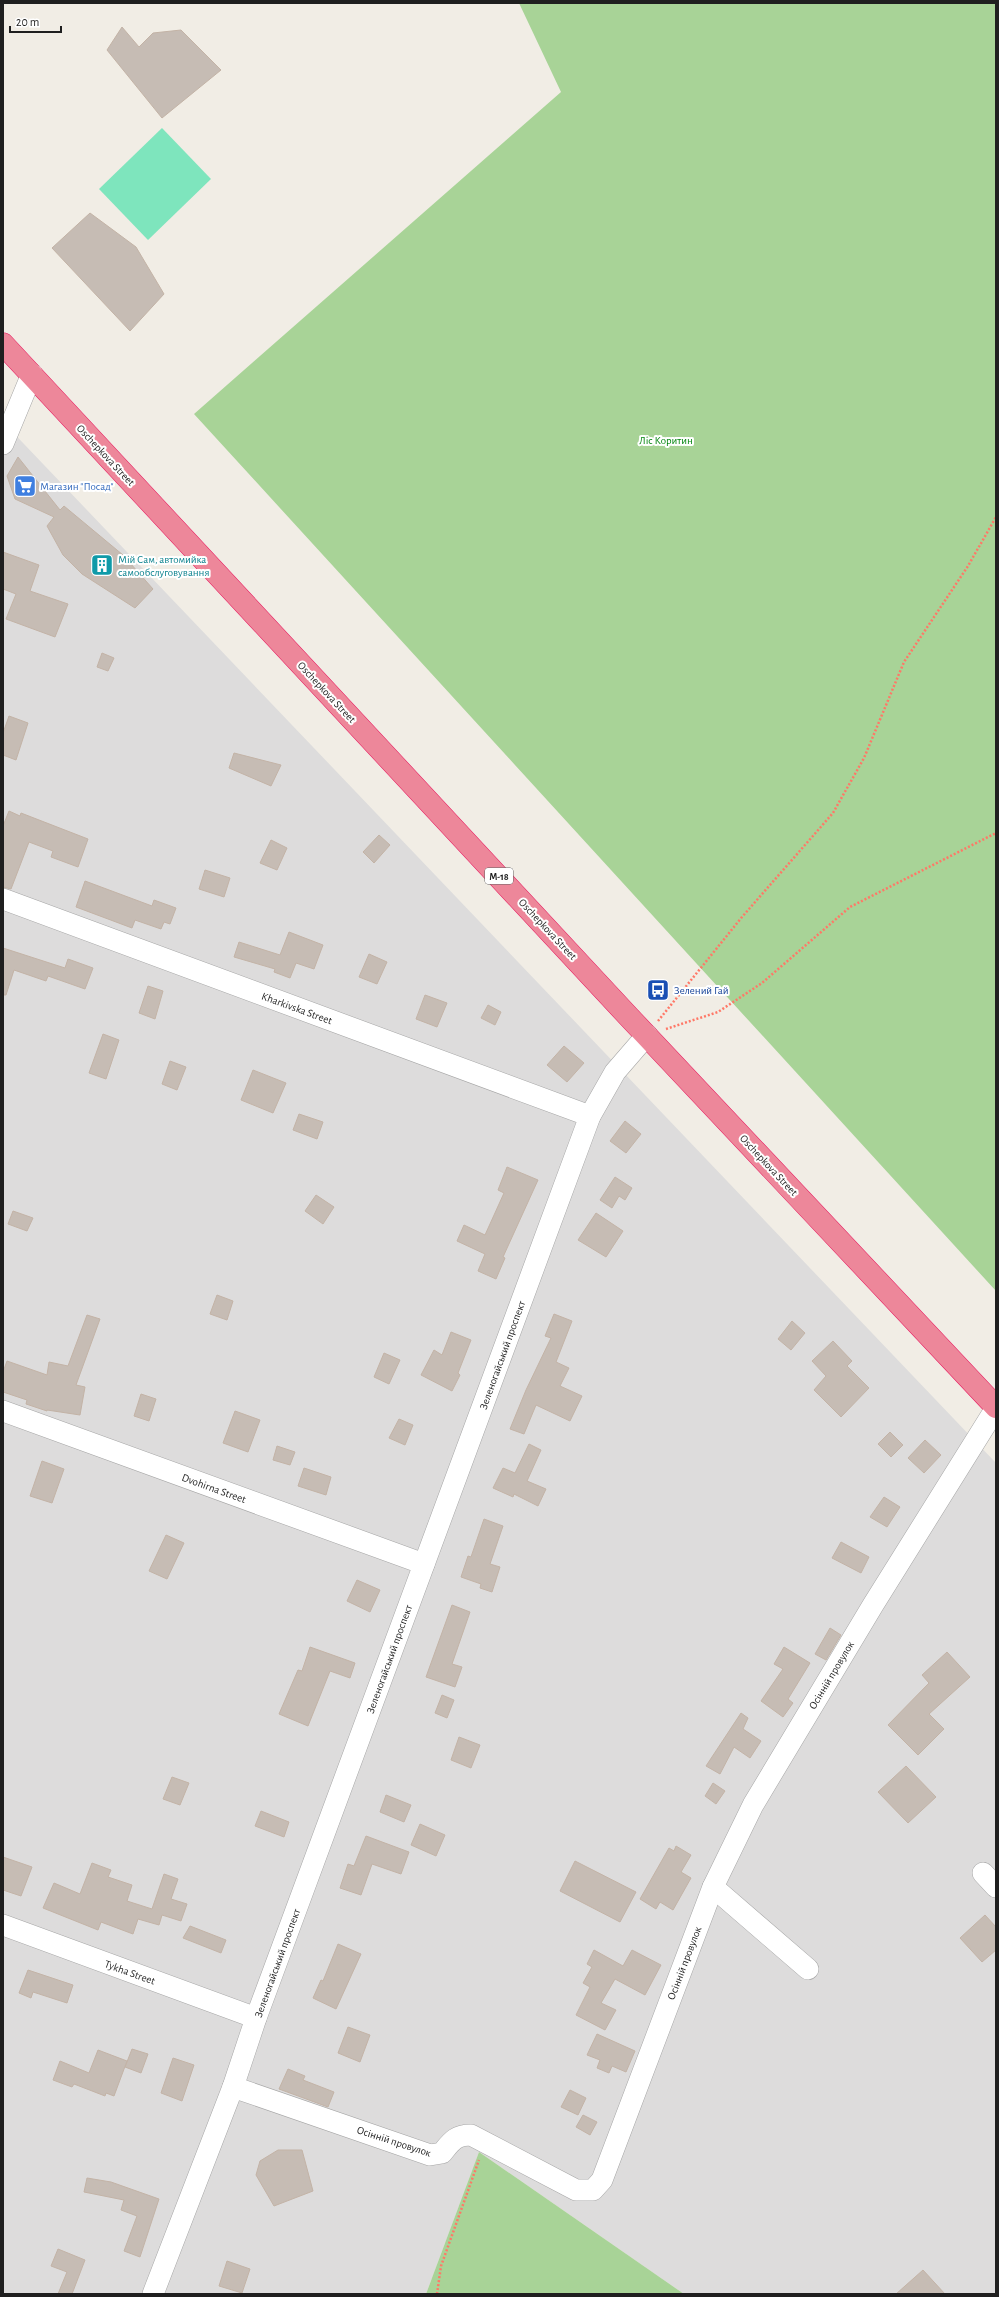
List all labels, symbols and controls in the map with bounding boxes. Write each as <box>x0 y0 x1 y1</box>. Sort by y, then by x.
scale bar <box>10 8 61 34</box>
text: 20 m <box>16 16 39 28</box>
street label: Oschepkova Street <box>75 423 137 488</box>
park label: Ліс Коритин <box>639 435 693 446</box>
supermarket icon: Магазин "Посад" <box>12 473 38 499</box>
place label: Магазин "Посад" <box>40 481 114 492</box>
building icon: Мій Сам, автомийка самообслуговування <box>89 552 115 578</box>
place label: Мій Сам, автомийка самообслуговування <box>118 554 210 578</box>
street label: Oschepkova Street <box>296 660 358 725</box>
road number: М-18 <box>485 868 513 884</box>
street label: Oschepkova Street <box>517 897 579 962</box>
bus stop icon: Зелений Гай <box>645 977 671 1003</box>
place label: Зелений Гай <box>674 985 729 996</box>
street label: Kharkivska Street <box>260 991 334 1027</box>
street label: Oschepkova Street <box>738 1133 800 1198</box>
street label: Зеленогайський проспект <box>478 1299 527 1411</box>
street label: Dvohirna Street <box>180 1472 248 1505</box>
street label: Зеленогайський проспект <box>365 1603 414 1715</box>
street label: Осінній провулок <box>807 1639 856 1711</box>
street label: Зеленогайський проспект <box>253 1907 302 2019</box>
street label: Осінній провулок <box>665 1925 703 2001</box>
street label: Tykha Street <box>103 1958 157 1987</box>
street label: Осінній провулок <box>355 2124 432 2159</box>

